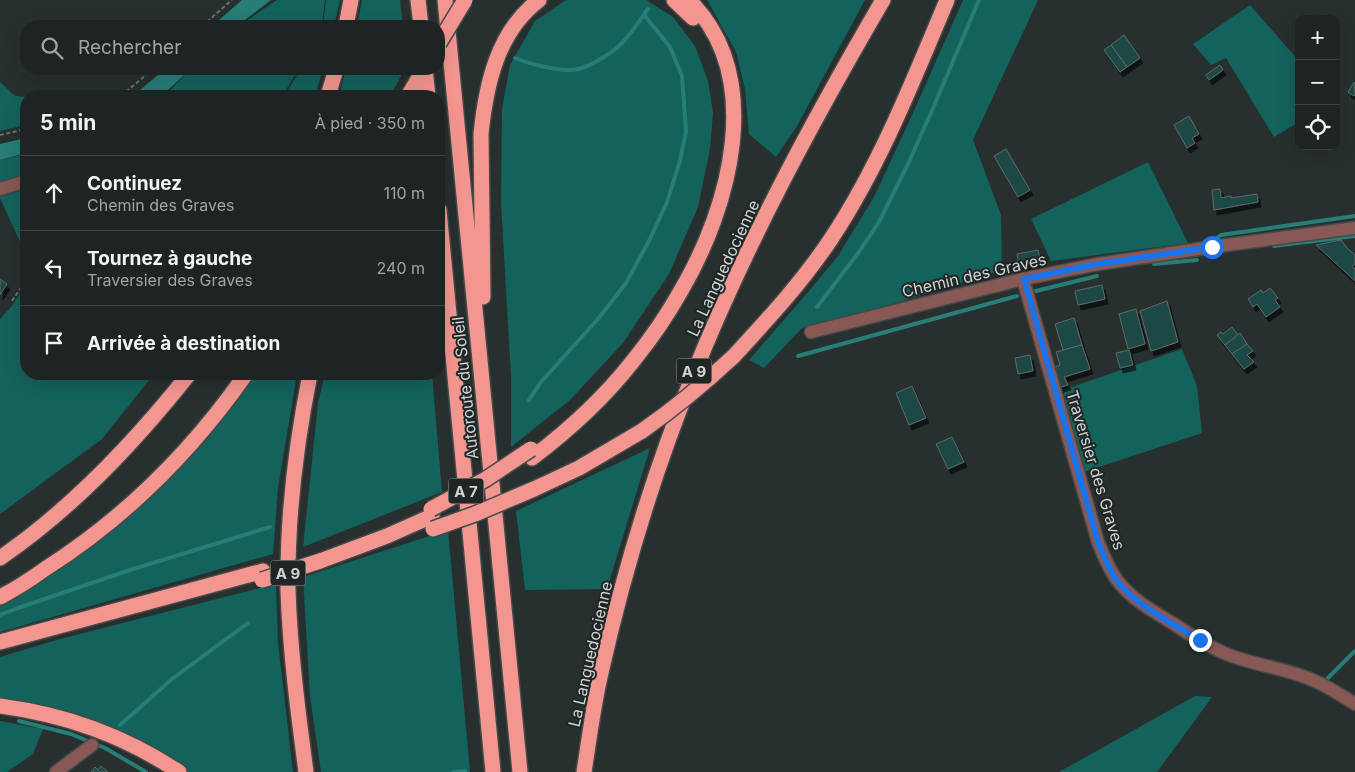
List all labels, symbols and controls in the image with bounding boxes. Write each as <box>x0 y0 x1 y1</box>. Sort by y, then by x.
map controls <box>1295 15 1340 150</box>
button: + <box>1295 15 1340 60</box>
search box <box>20 20 445 75</box>
icon: search <box>38 34 66 62</box>
text: Rechercher <box>78 36 181 59</box>
button: − <box>1295 60 1340 105</box>
button: locate <box>1295 105 1340 150</box>
text: 5 min <box>40 110 96 135</box>
text: À pied · 350 m <box>315 113 425 133</box>
text: Continuez <box>87 172 182 195</box>
icon: ahead <box>40 179 68 207</box>
text: 110 m <box>383 183 425 203</box>
text: Chemin des Graves <box>87 195 235 215</box>
street label: La Languedocienne <box>683 196 763 340</box>
route start <box>1201 236 1224 259</box>
text: Tournez à gauche <box>87 247 252 270</box>
street label: Chemin des Graves <box>900 249 1048 301</box>
icon: left <box>40 254 68 282</box>
text: 240 m <box>377 258 425 278</box>
text: Traversier des Graves <box>87 270 253 290</box>
street label: Autoroute du Soleil <box>448 316 482 460</box>
icon: arrive <box>40 329 68 357</box>
text: Arrivée à destination <box>87 332 280 355</box>
road number: A 9 <box>676 358 712 384</box>
street label: Traversier des Graves <box>1062 388 1130 552</box>
road number: A 7 <box>448 478 484 504</box>
road number: A 9 <box>270 560 306 586</box>
street label: La Languedocienne <box>564 579 616 729</box>
route end <box>1189 629 1212 652</box>

